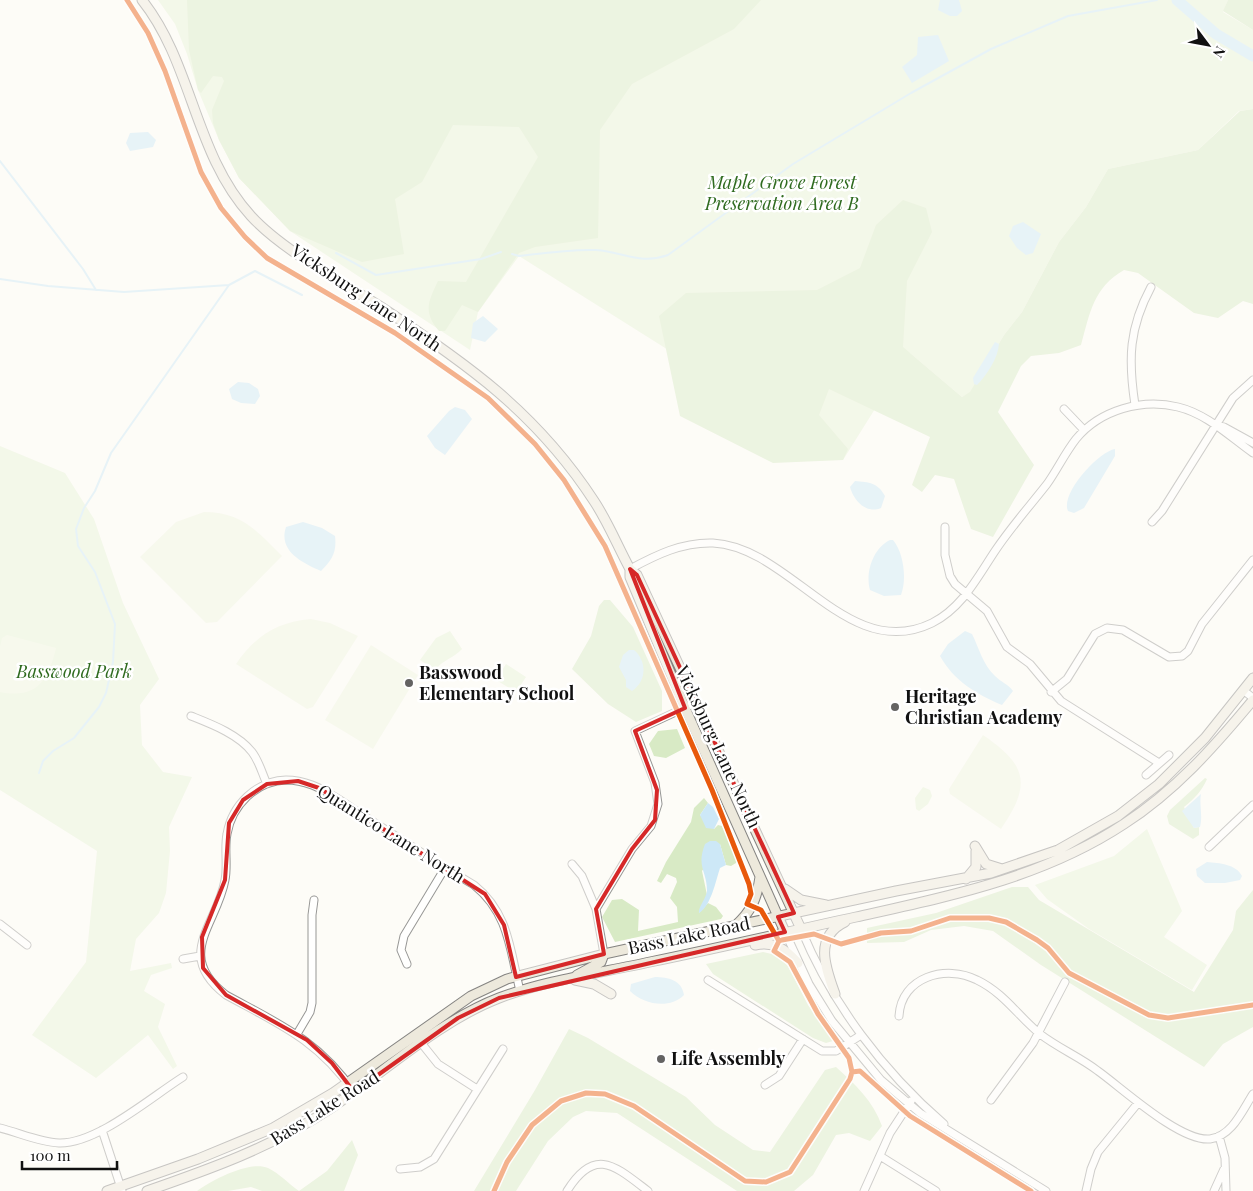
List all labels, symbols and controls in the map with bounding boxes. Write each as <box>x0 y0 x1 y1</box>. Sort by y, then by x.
north arrow <box>1183 20 1233 70</box>
text: N <box>1209 43 1230 61</box>
park label: Maple Grove Forest Preservation Area B <box>704 170 859 215</box>
street label: Vicksburg Lane North <box>286 237 447 357</box>
park label: Basswood Park <box>15 659 132 683</box>
place label: Basswood Elementary School <box>419 660 575 705</box>
street label: Vicksburg Lane North <box>670 661 767 832</box>
marker: Basswood Elementary School <box>403 677 415 689</box>
place label: Heritage Christian Academy <box>905 684 1063 729</box>
marker: Heritage Christian Academy <box>889 701 901 713</box>
street label: Quantico Lane North <box>313 778 470 888</box>
street label: Bass Lake Road <box>626 910 753 960</box>
place label: Life Assembly <box>671 1046 786 1070</box>
marker: Life Assembly <box>655 1053 667 1065</box>
street label: Bass Lake Road <box>265 1064 384 1150</box>
scale bar <box>22 1138 118 1170</box>
text: 100 m <box>30 1145 71 1165</box>

